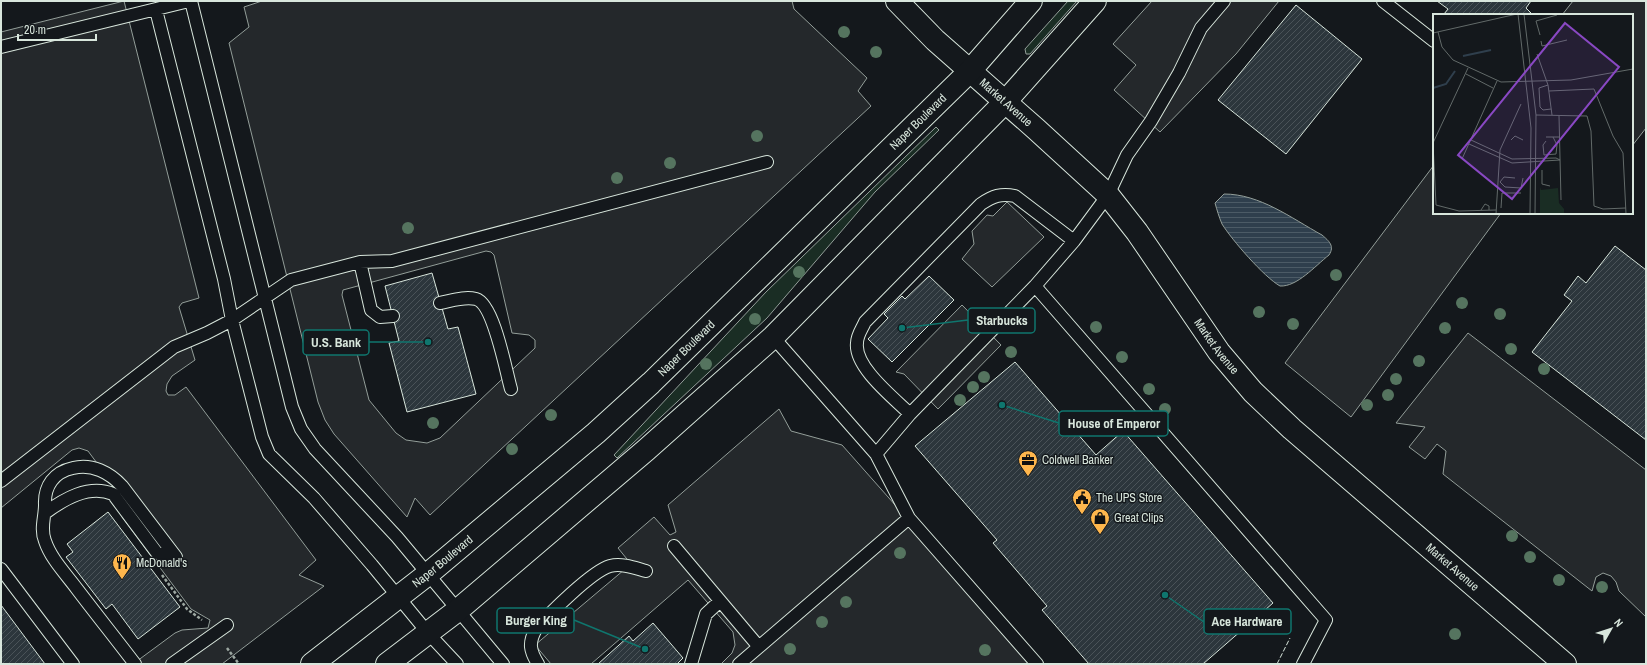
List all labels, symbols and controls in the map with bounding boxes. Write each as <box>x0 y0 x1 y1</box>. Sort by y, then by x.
inset map <box>1433 14 1633 214</box>
scale bar <box>18 16 96 42</box>
text: 20 m <box>24 22 46 38</box>
street label: Market Avenue <box>976 75 1036 130</box>
street label: Naper Boulevard <box>886 90 950 153</box>
callout: Starbucks <box>968 308 1035 333</box>
text: Starbucks <box>976 312 1028 329</box>
street label: Market Avenue <box>1190 315 1242 378</box>
street label: Naper Boulevard <box>654 317 718 380</box>
callout: U.S. Bank <box>303 330 369 355</box>
text: U.S. Bank <box>311 334 361 351</box>
callout: House of Emperor <box>1059 411 1168 436</box>
text: House of Emperor <box>1068 415 1161 432</box>
office icon: Coldwell Banker <box>1017 449 1039 477</box>
place label: Coldwell Banker <box>1042 452 1114 468</box>
public building icon: The UPS Store <box>1071 487 1093 515</box>
place label: The UPS Store <box>1096 490 1162 506</box>
shop icon: Great Clips <box>1089 507 1111 535</box>
place label: Great Clips <box>1114 510 1164 526</box>
street label: Naper Boulevard <box>409 532 476 591</box>
street label: Market Avenue <box>1422 540 1482 595</box>
restaurant icon: McDonald's <box>111 552 133 580</box>
place label: McDonald's <box>136 555 187 571</box>
callout: Burger King <box>497 608 574 633</box>
callout: Ace Hardware <box>1204 609 1291 634</box>
north arrow <box>1591 609 1631 649</box>
text: Burger King <box>505 612 567 629</box>
text: Ace Hardware <box>1211 613 1283 630</box>
text: N <box>1611 616 1626 630</box>

